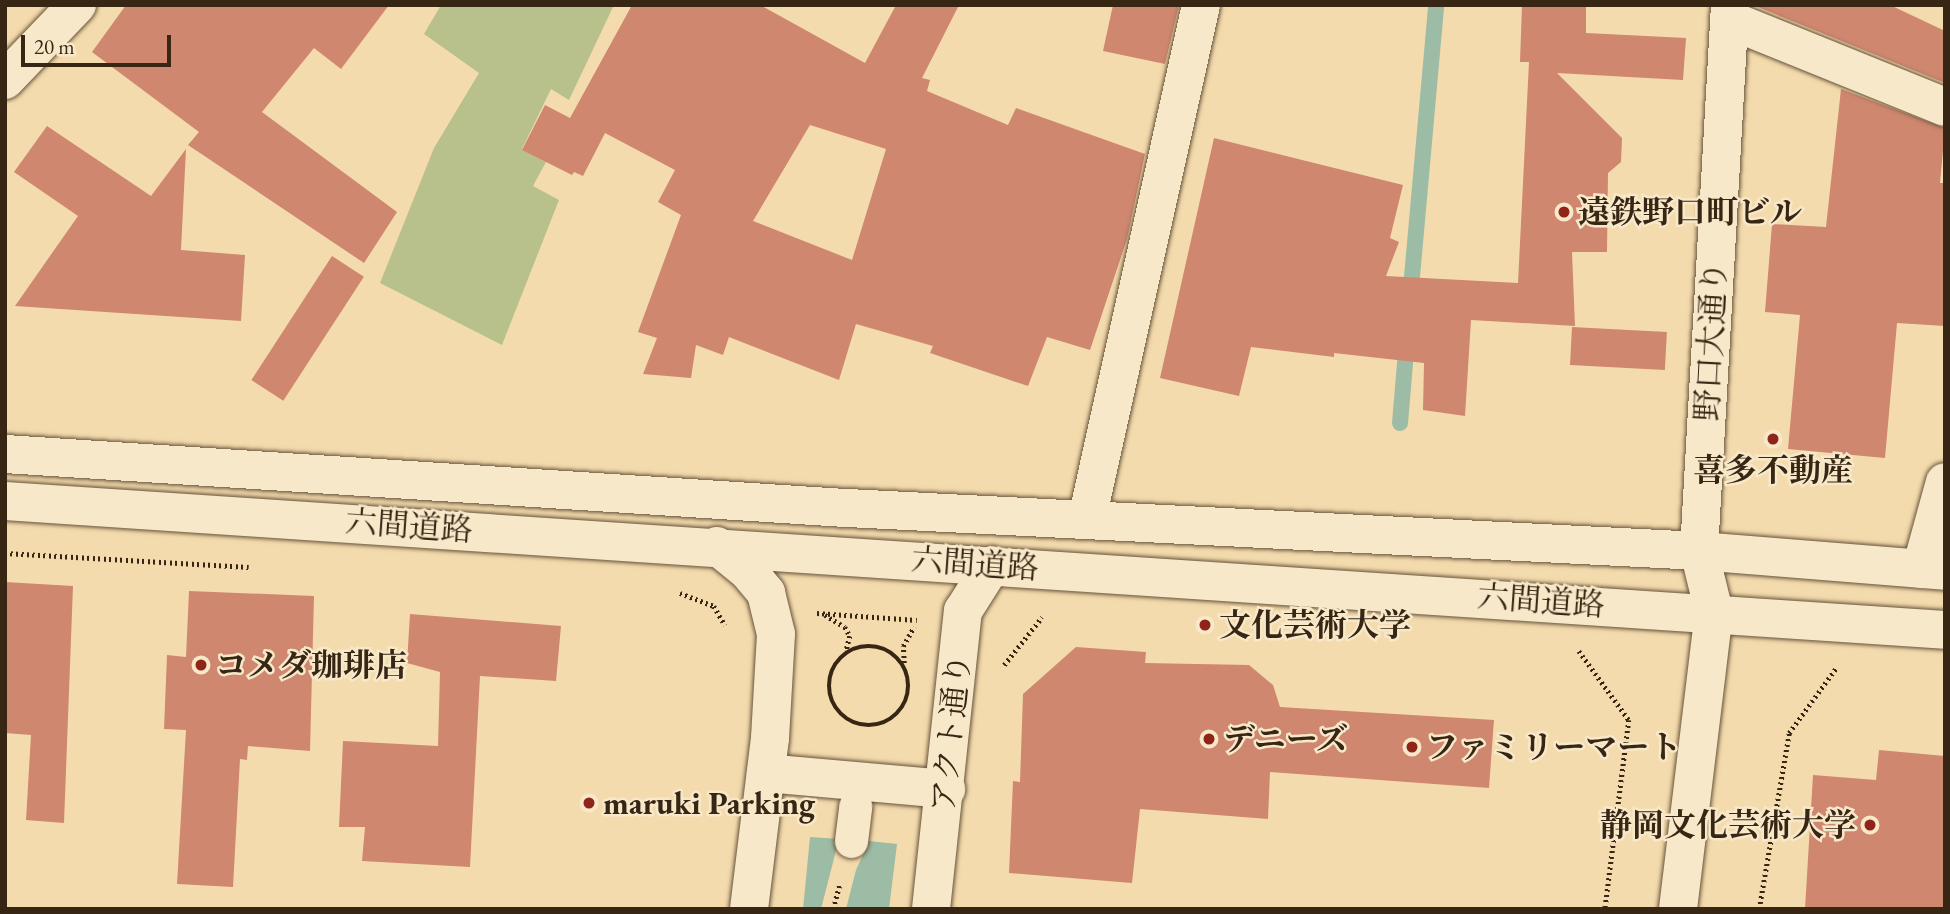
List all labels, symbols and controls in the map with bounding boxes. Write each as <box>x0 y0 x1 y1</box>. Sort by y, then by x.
scale bar <box>24 21 175 65</box>
text: 20 m <box>34 33 75 60</box>
place label: 遠鉄野口町ビル <box>1578 193 1802 231</box>
marker: 遠鉄野口町ビル <box>1556 204 1572 220</box>
street label: 野口大通り <box>1688 260 1734 422</box>
marker: 喜多不動産 <box>1765 431 1781 447</box>
place label: 喜多不動産 <box>1693 451 1853 489</box>
street label: 六間道路 <box>344 502 474 550</box>
street label: 六間道路 <box>910 540 1040 588</box>
street label: 六間道路 <box>1476 577 1606 625</box>
place label: 文化芸術大学 <box>1219 606 1411 644</box>
marker: 文化芸術大学 <box>1197 617 1213 633</box>
place label: コメダ珈琲店 <box>215 646 407 684</box>
street label: アクト通り <box>924 651 978 815</box>
marker: コメダ珈琲店 <box>193 657 209 673</box>
place label: デニーズ <box>1223 720 1351 758</box>
place label: ファミリーマート <box>1426 728 1682 766</box>
marker: デニーズ <box>1201 731 1217 747</box>
marker: ファミリーマート <box>1404 739 1420 755</box>
place label: maruki Parking <box>603 784 815 822</box>
marker: maruki Parking <box>581 795 597 811</box>
place label: 静岡文化芸術大学 <box>1600 806 1856 844</box>
marker: 静岡文化芸術大学 <box>1862 817 1878 833</box>

